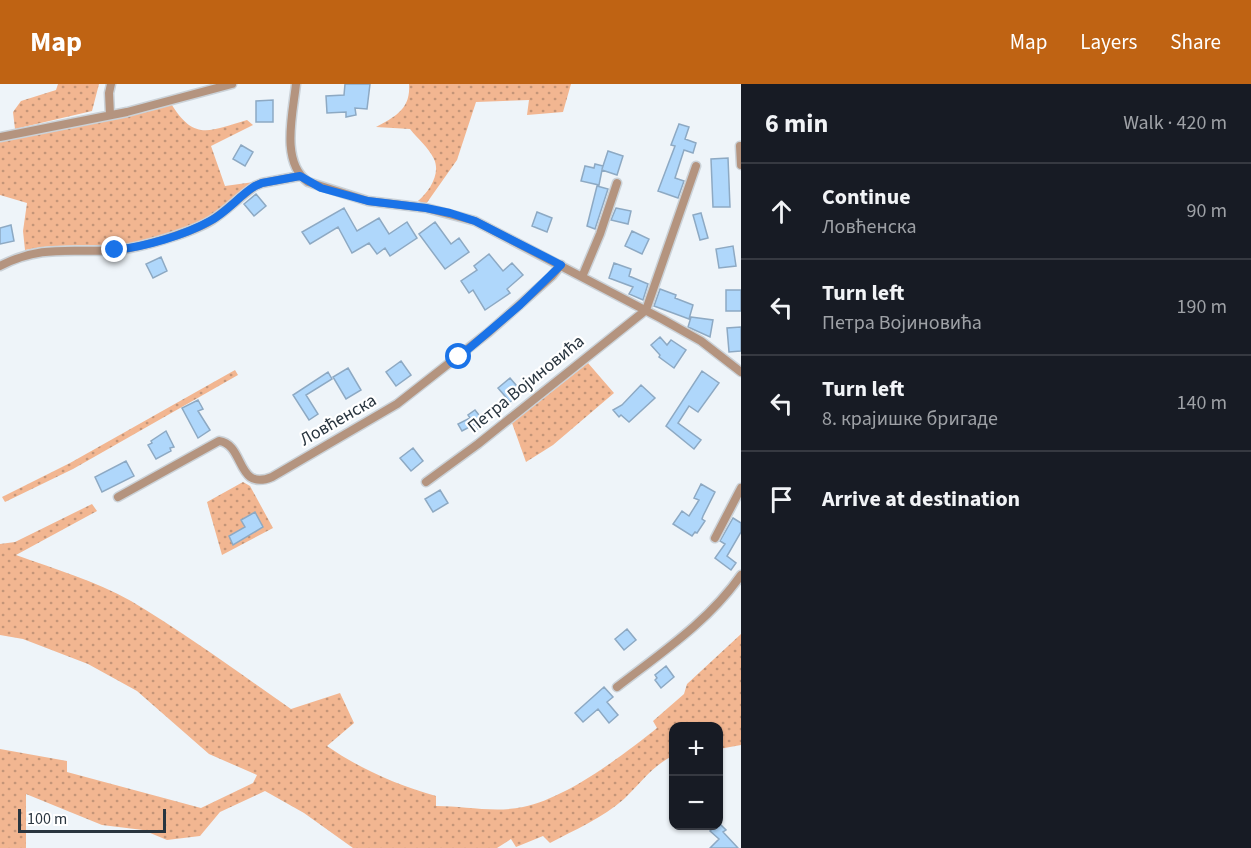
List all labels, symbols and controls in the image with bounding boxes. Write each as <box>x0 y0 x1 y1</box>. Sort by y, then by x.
text: Map <box>30 22 82 62</box>
text: Map <box>1010 27 1047 57</box>
text: Layers <box>1080 27 1137 57</box>
text: Share <box>1170 27 1221 57</box>
text: 6 min <box>765 105 828 142</box>
text: Walk · 420 m <box>1123 109 1227 137</box>
text: Continue <box>822 181 911 213</box>
icon: ahead <box>765 195 798 228</box>
text: 90 m <box>1187 197 1227 225</box>
text: Ловћенска <box>822 213 917 241</box>
route end <box>101 236 127 262</box>
text: Turn left <box>822 277 904 309</box>
icon: left <box>765 291 798 324</box>
text: 190 m <box>1177 293 1227 321</box>
text: Петра Војиновића <box>822 309 982 337</box>
street label: Петра Војиновића <box>462 329 590 439</box>
route start <box>445 343 471 369</box>
text: Turn left <box>822 373 904 405</box>
icon: left <box>765 387 798 420</box>
street label: Ловћенска <box>295 388 381 452</box>
text: 140 m <box>1177 389 1227 417</box>
text: 8. крајишке бригаде <box>822 405 998 433</box>
icon: arrive <box>765 483 798 516</box>
text: Arrive at destination <box>822 483 1020 515</box>
map controls <box>669 722 723 830</box>
button: + <box>669 722 723 776</box>
button: − <box>669 776 723 830</box>
scale bar <box>18 806 166 834</box>
text: 100 m <box>27 808 67 830</box>

